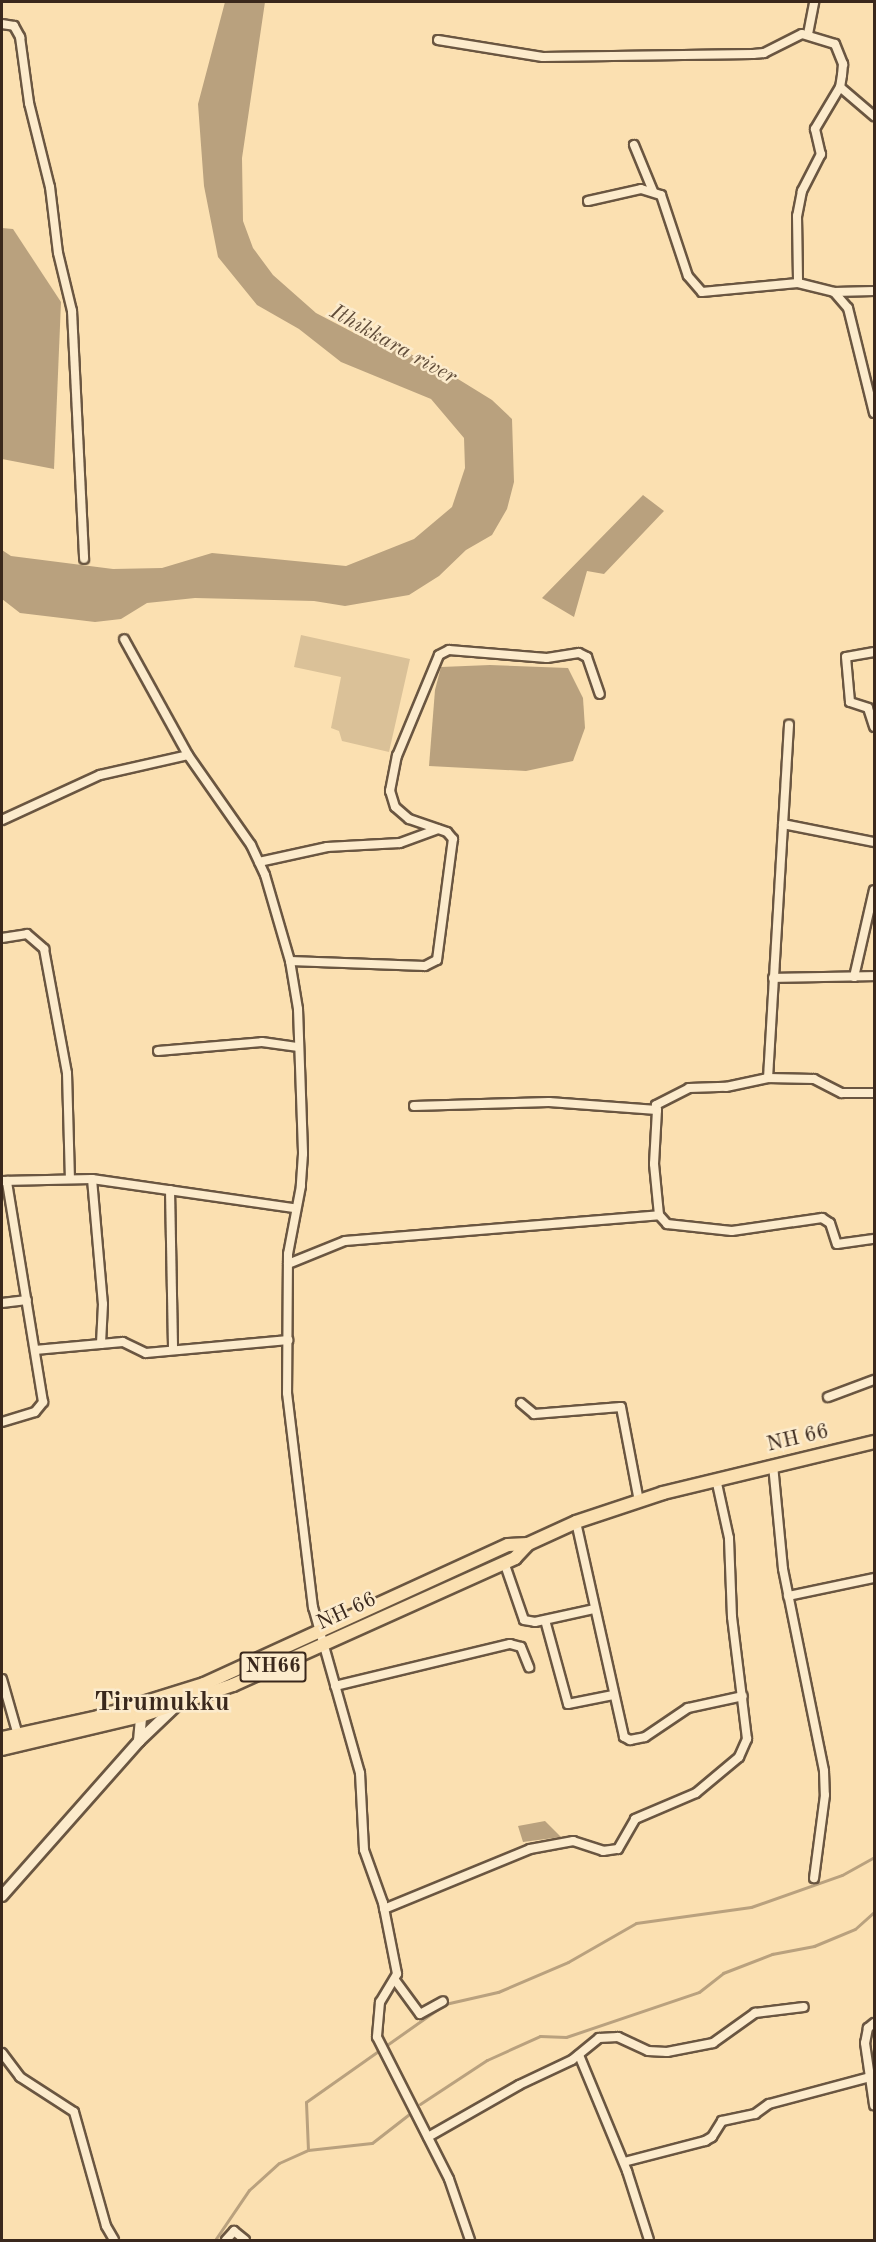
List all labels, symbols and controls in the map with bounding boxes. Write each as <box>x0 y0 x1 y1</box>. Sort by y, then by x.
water label: Ithikkara river <box>325 299 461 391</box>
street label: NH 66 <box>764 1420 832 1458</box>
street label: NH 66 <box>313 1587 381 1637</box>
road number: NH66 <box>238 1650 308 1684</box>
district label: Tirumukku <box>94 1687 230 1719</box>

